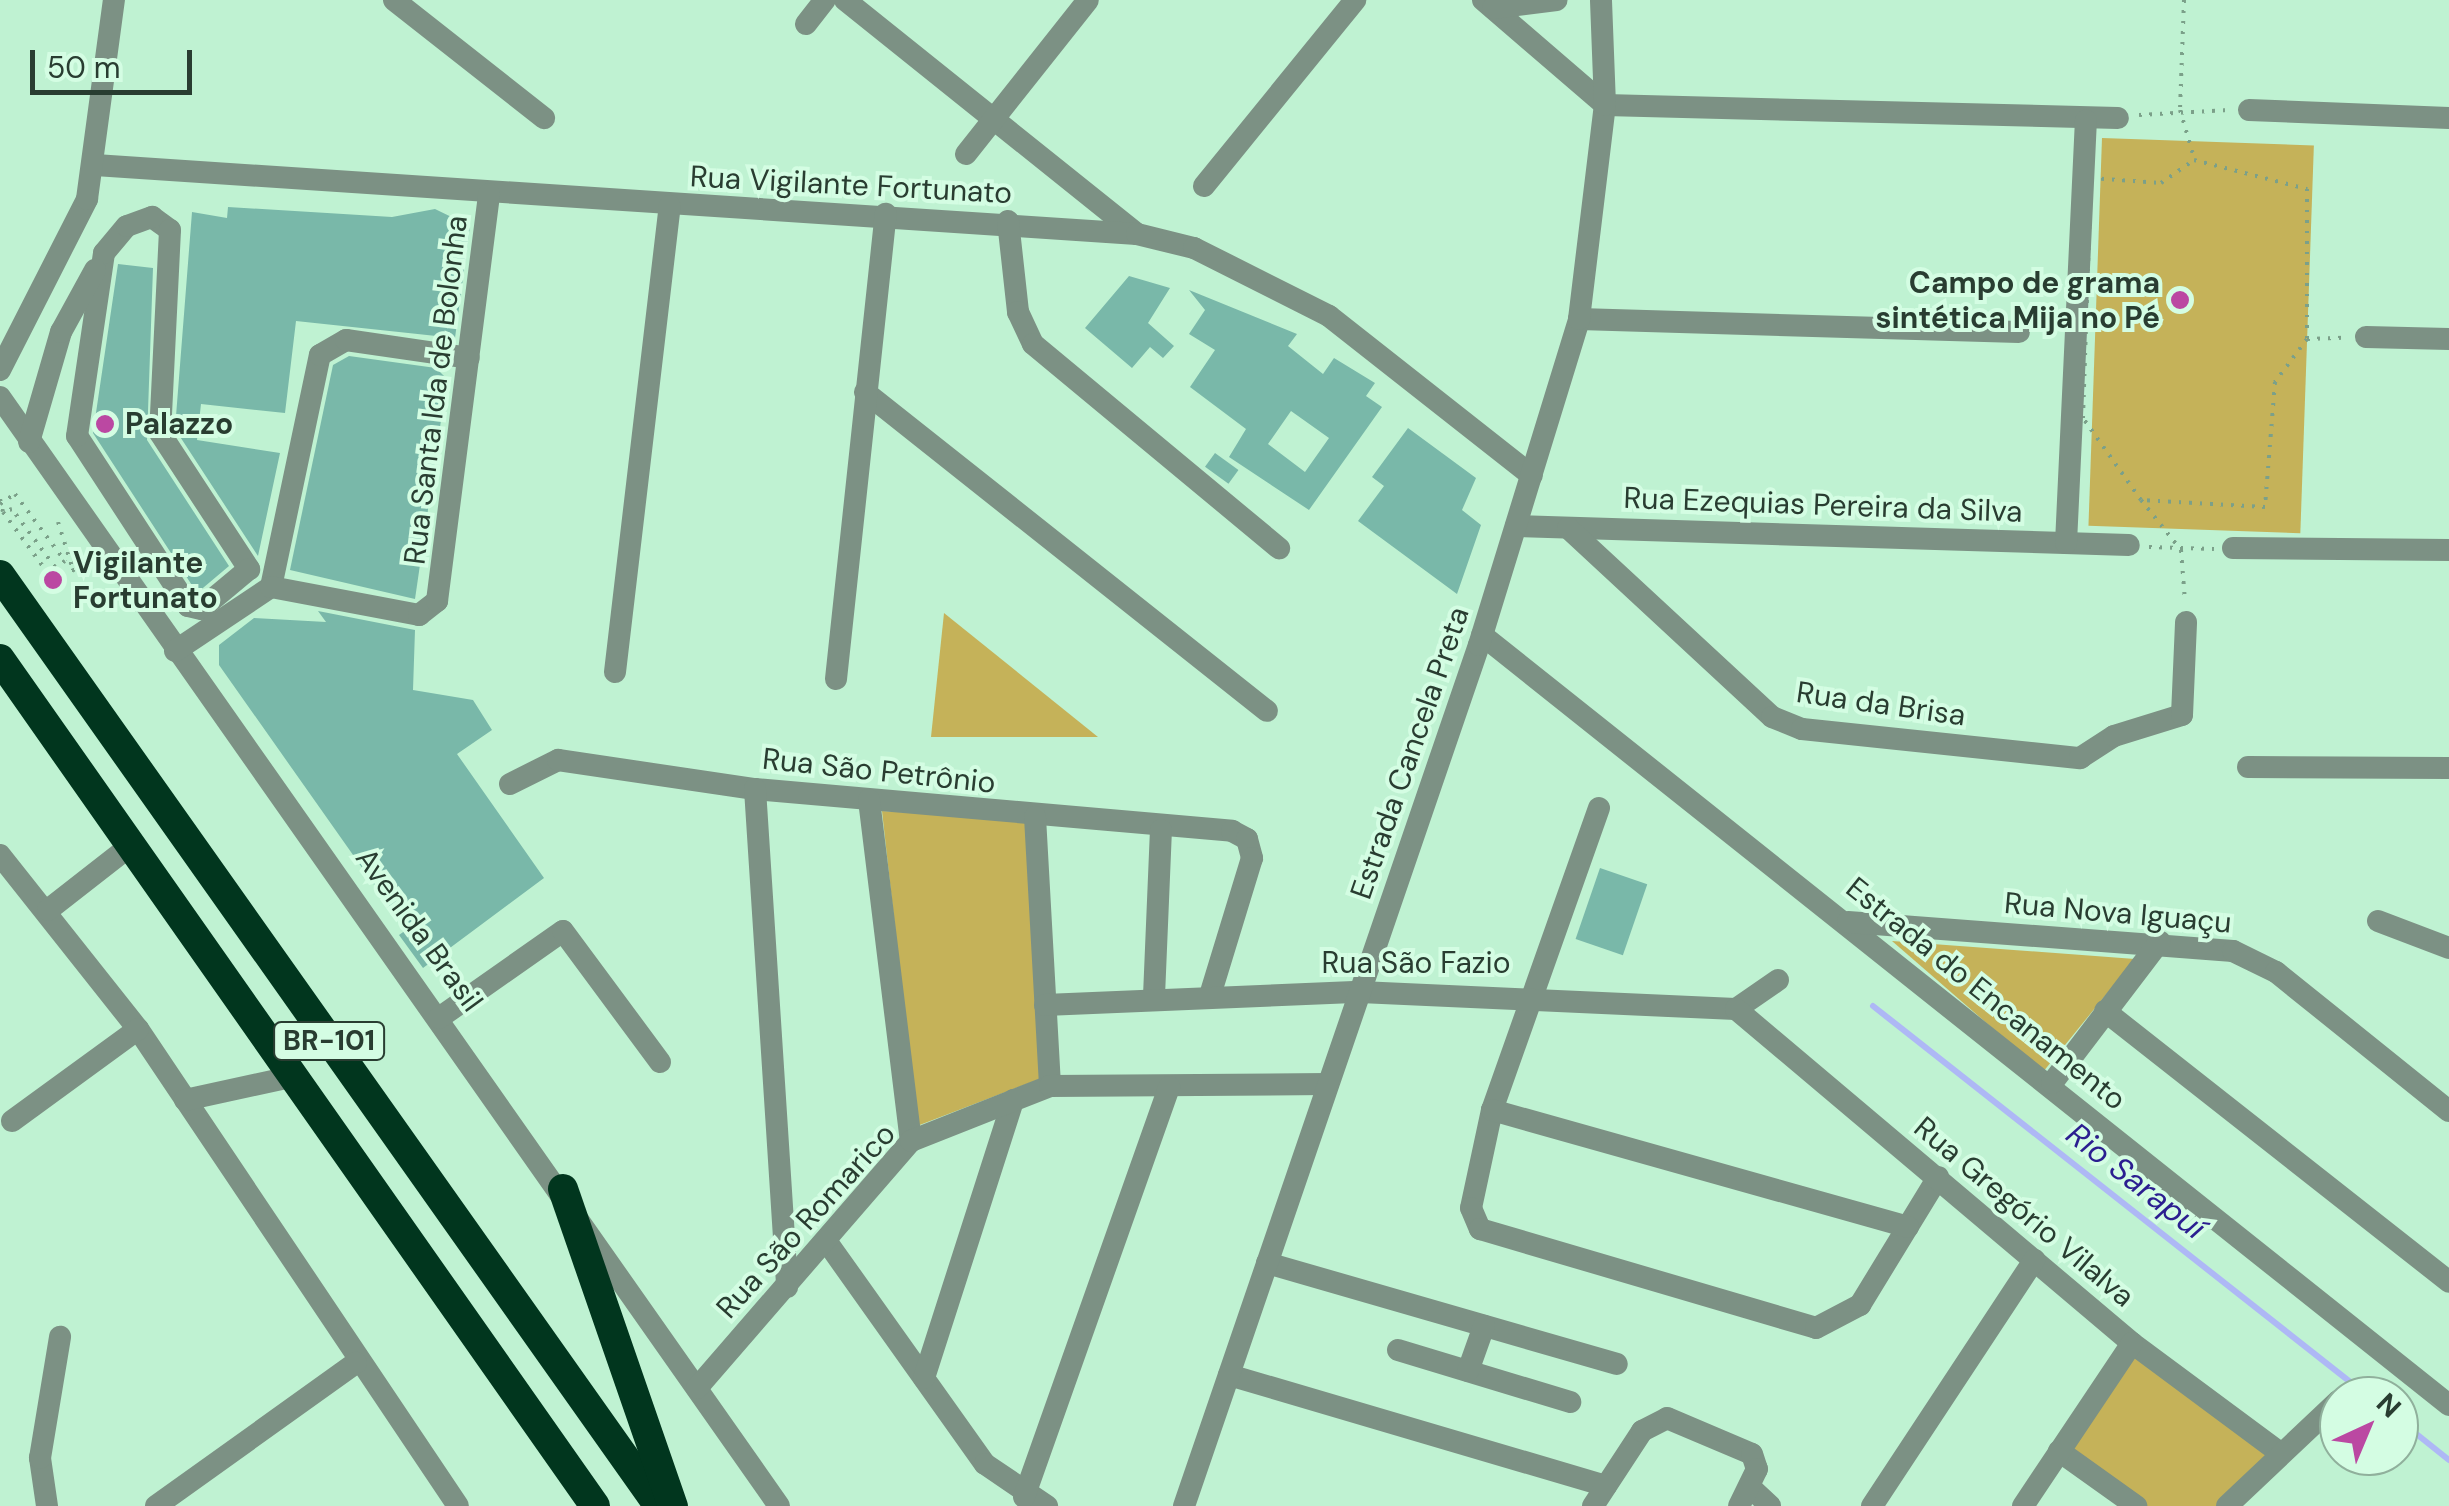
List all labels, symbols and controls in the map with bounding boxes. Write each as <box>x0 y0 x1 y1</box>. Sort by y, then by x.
scale bar <box>35 30 198 92</box>
text: 50 m <box>47 48 121 87</box>
street label: Rua Vigilante Fortunato <box>689 159 1013 211</box>
street label: Rua Santa Ida de Bolonha <box>397 213 475 567</box>
place label: Campo de grama sintética Mija no Pé <box>1876 265 2160 336</box>
marker: Campo de grama sintética Mija no Pé <box>2169 289 2191 311</box>
place label: Palazzo <box>125 406 233 442</box>
marker: Palazzo <box>94 413 116 435</box>
street label: Rua Ezequias Pereira da Silva <box>1623 480 2023 530</box>
place label: Vigilante Fortunato <box>73 545 218 616</box>
marker: Vigilante Fortunato <box>42 569 64 591</box>
street label: Estrada Cancela Preta <box>1343 602 1477 904</box>
street label: Rua da Brisa <box>1794 674 1968 734</box>
street label: Rua São Petrônio <box>761 741 997 801</box>
street label: Avenida Brasil <box>348 842 490 1018</box>
street label: Estrada do Encanamento <box>1839 870 2133 1118</box>
street label: Rua Nova Iguaçu <box>2003 885 2233 941</box>
street label: Rua São Fazio <box>1322 945 1510 981</box>
road number: BR-101 <box>272 1018 386 1064</box>
street label: Rua Gregório Vilalva <box>1907 1110 2141 1314</box>
water label: Rio Sarapuí <box>2059 1115 2213 1247</box>
street label: Rua São Romarico <box>709 1116 903 1326</box>
north arrow <box>2319 1376 2419 1476</box>
text: N <box>2369 1385 2409 1426</box>

